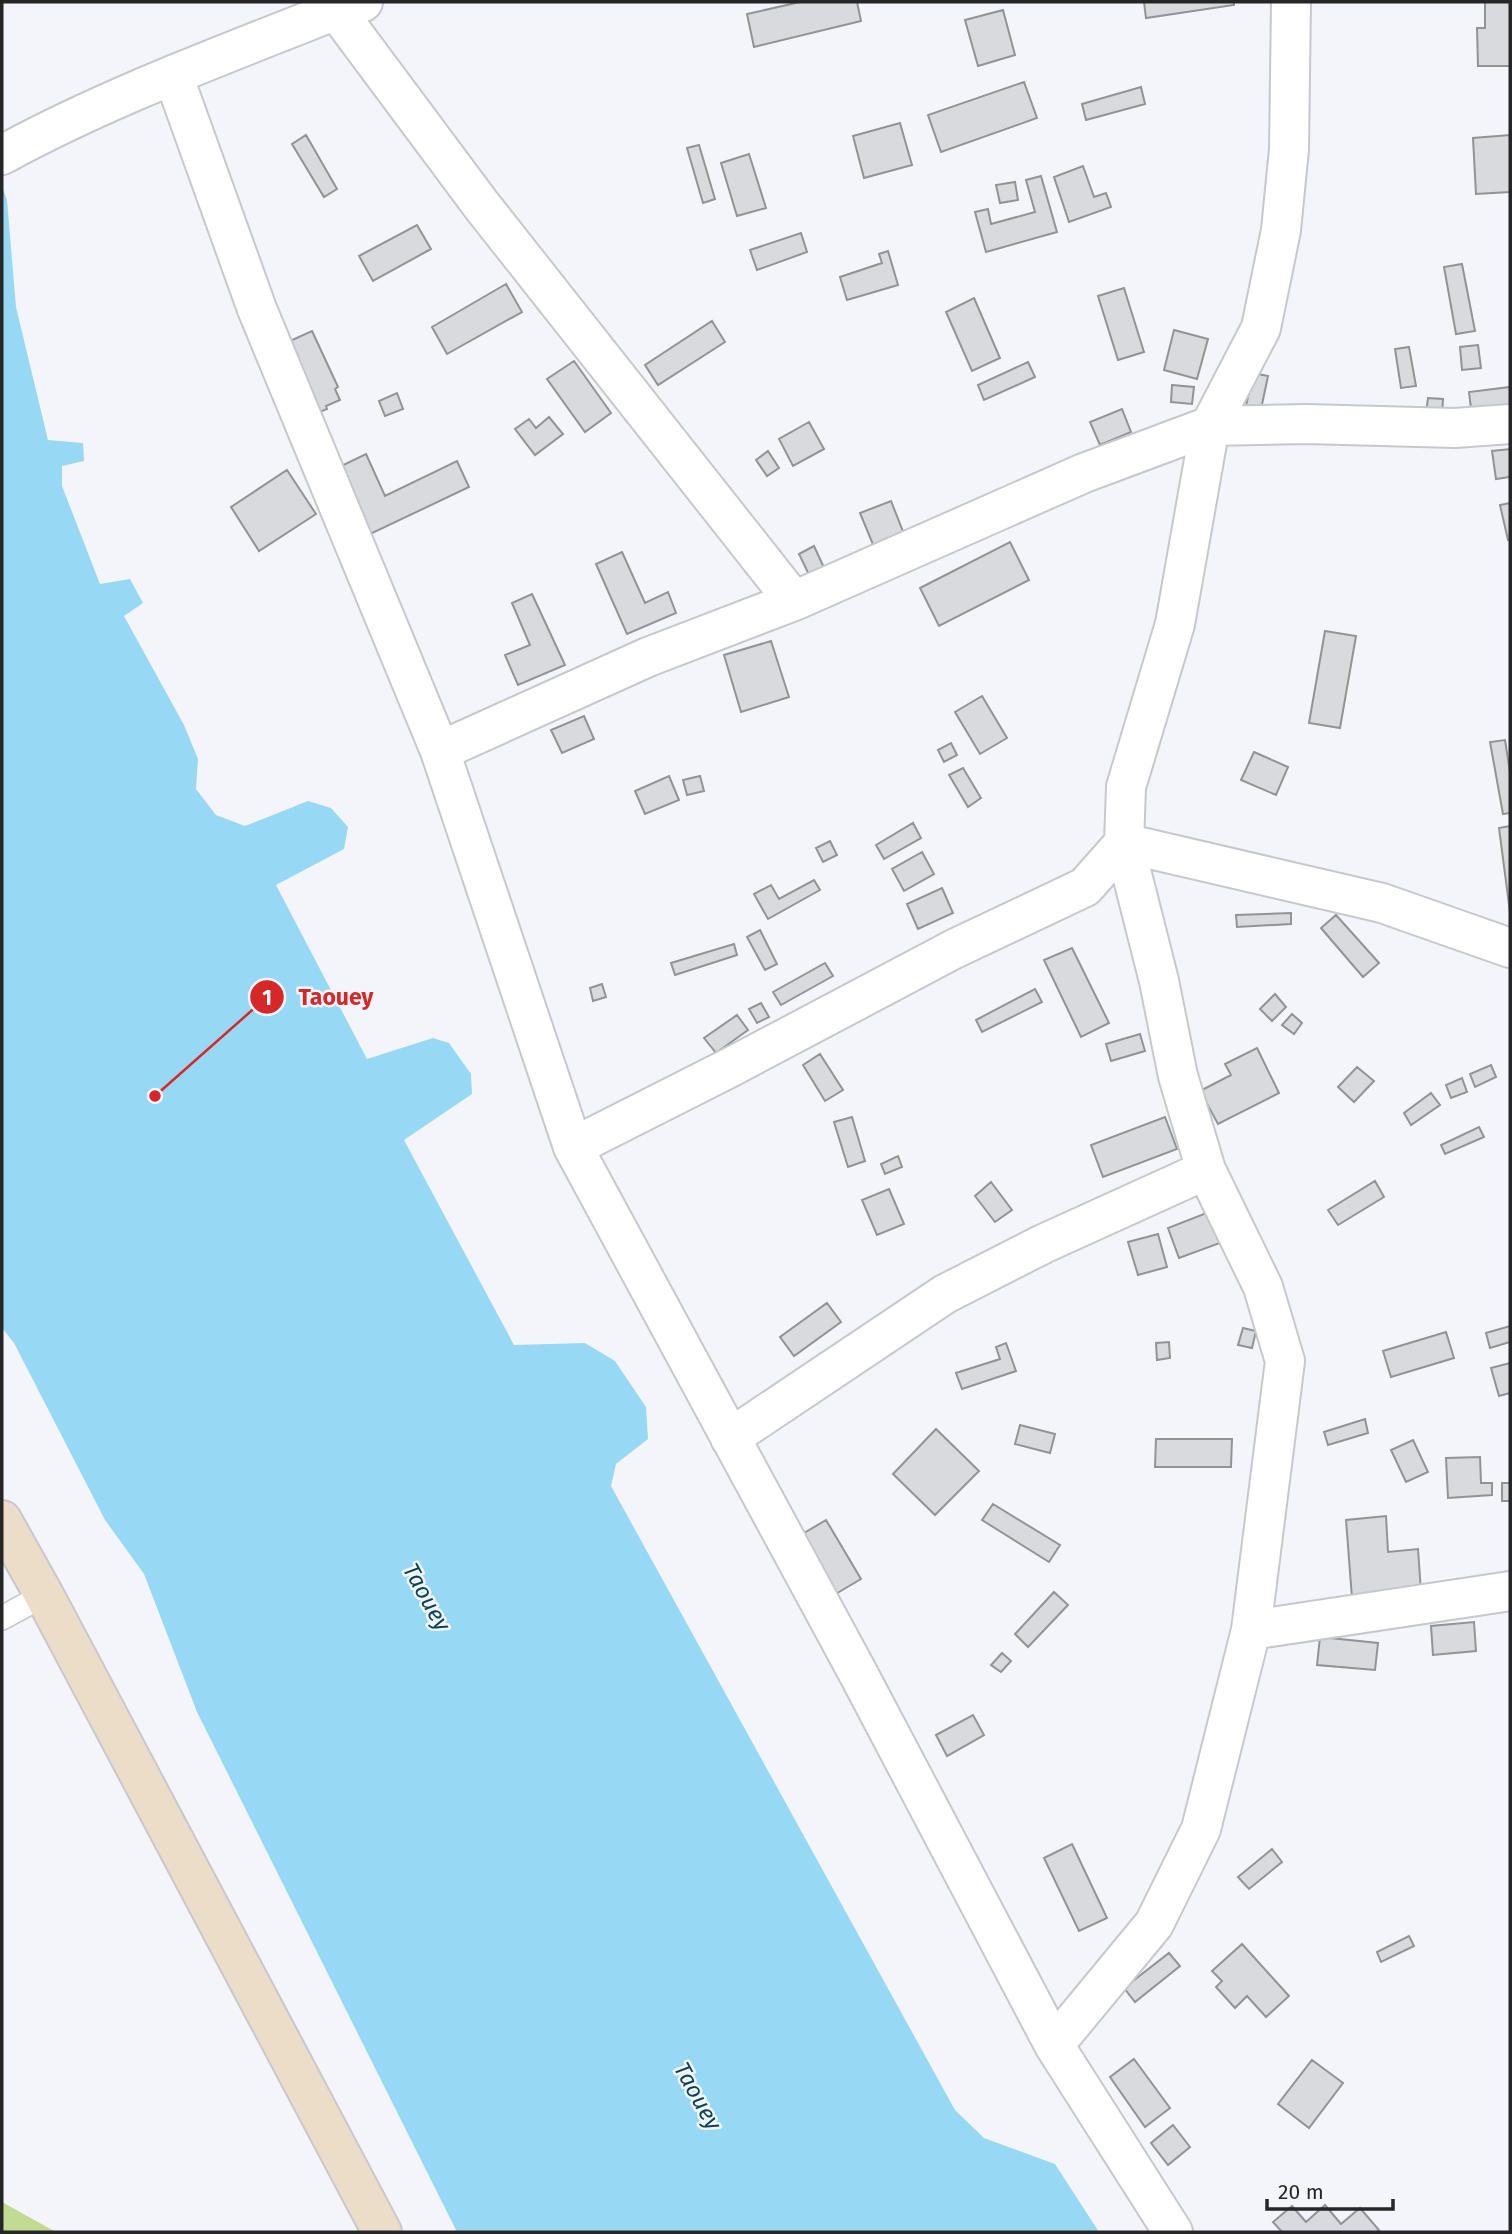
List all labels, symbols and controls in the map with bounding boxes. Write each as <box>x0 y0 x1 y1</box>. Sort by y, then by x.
callout: Taouey <box>249 975 387 1019</box>
text: Taouey <box>299 983 375 1011</box>
text: 1 <box>262 985 272 1011</box>
water label: Taouey <box>397 1558 457 1636</box>
water label: Taouey <box>668 2057 728 2135</box>
scale bar <box>1267 2168 1393 2212</box>
text: 20 m <box>1278 2179 1324 2205</box>

